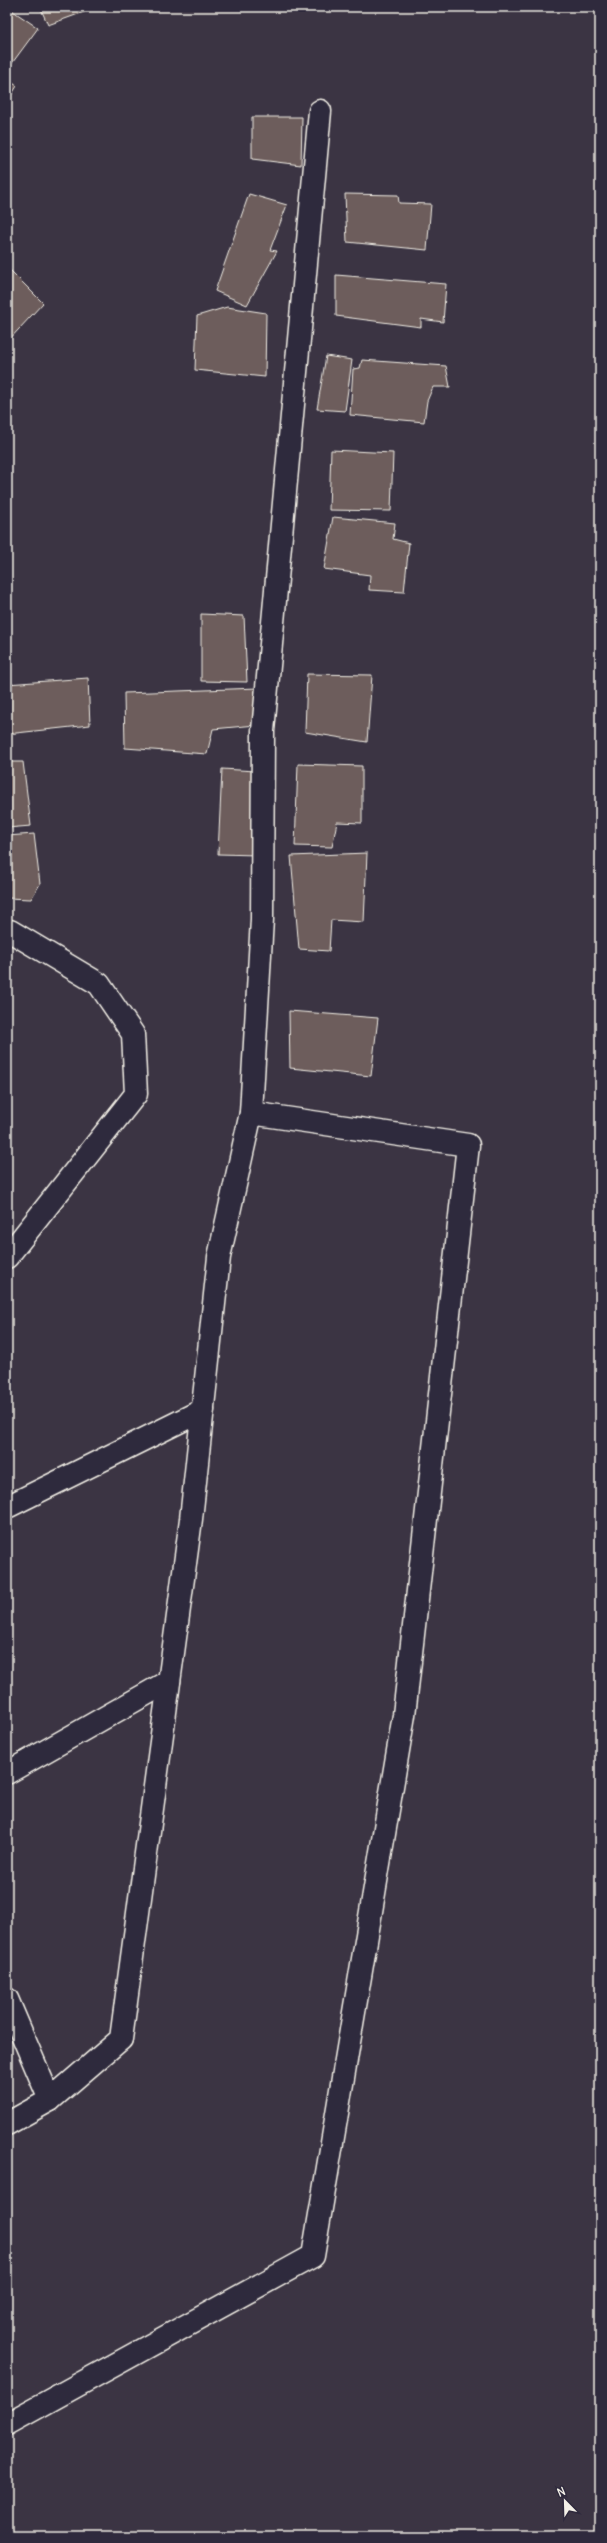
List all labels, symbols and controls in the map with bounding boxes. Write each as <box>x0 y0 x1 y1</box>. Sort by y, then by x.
north arrow <box>545 2481 585 2521</box>
text: N <box>555 2484 567 2500</box>

